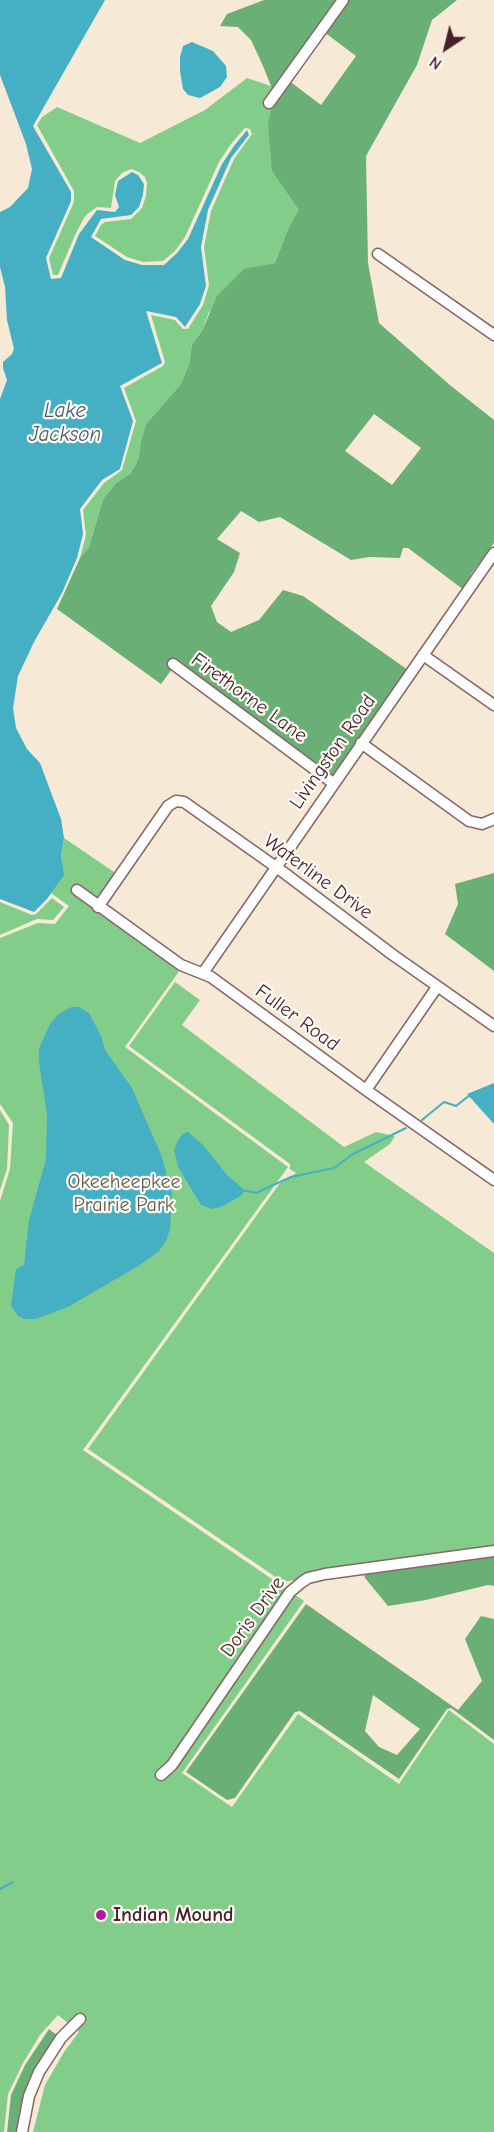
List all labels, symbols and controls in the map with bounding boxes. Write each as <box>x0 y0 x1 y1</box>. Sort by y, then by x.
north arrow <box>416 18 476 78</box>
text: N <box>426 52 445 73</box>
water label: Lake Jackson <box>29 398 101 448</box>
street label: Firethorne Lane <box>186 648 312 748</box>
street label: Livingston Road <box>285 690 381 814</box>
street label: Waterline Drive <box>259 829 377 925</box>
street label: Fuller Road <box>250 979 344 1057</box>
park label: Okeeheepkee Prairie Park <box>68 1170 180 1217</box>
street label: Doris Drive <box>216 1572 290 1662</box>
place label: Indian Mound <box>113 1903 234 1927</box>
marker: Indian Mound <box>94 1908 108 1922</box>

